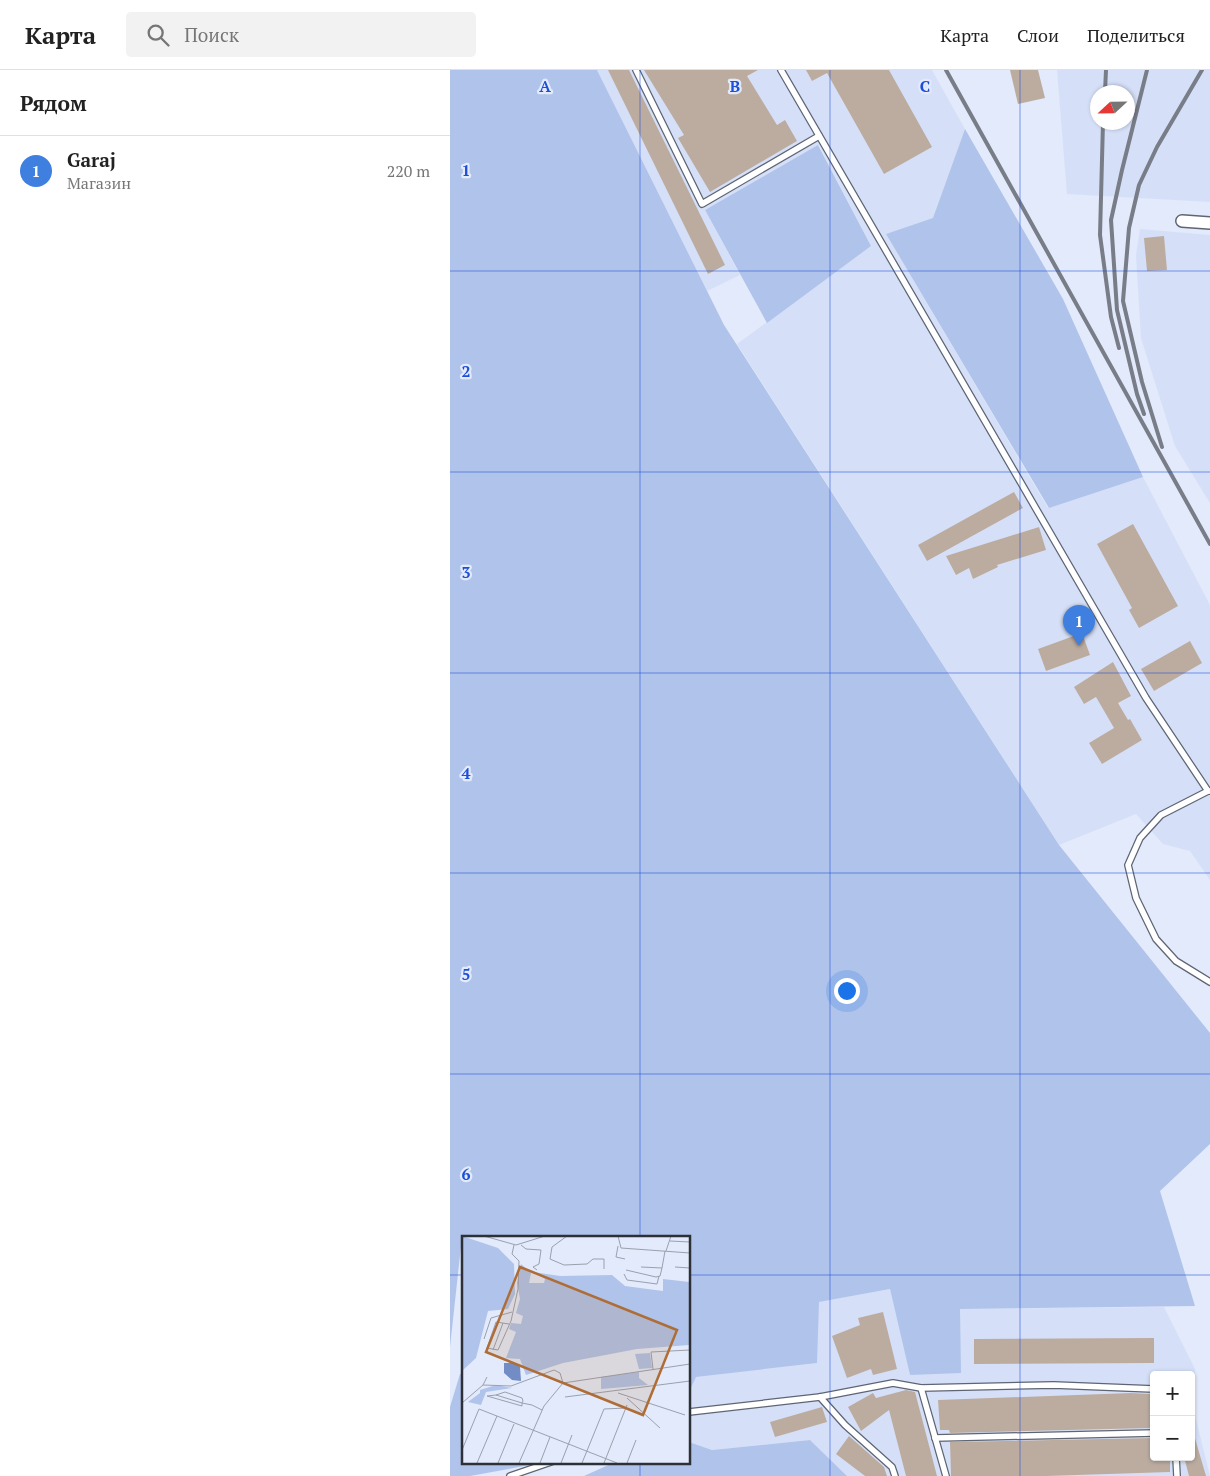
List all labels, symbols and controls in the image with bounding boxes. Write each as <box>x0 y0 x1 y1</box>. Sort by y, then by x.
search box <box>126 12 476 57</box>
text: Карта <box>25 19 96 51</box>
icon: search <box>144 21 172 49</box>
text: Поиск <box>184 22 239 47</box>
text: Карта <box>940 23 989 47</box>
text: Слои <box>1017 23 1059 47</box>
text: Поделиться <box>1087 23 1185 47</box>
text: A <box>539 75 551 97</box>
text: B <box>730 75 740 97</box>
text: C <box>920 75 930 97</box>
north arrow <box>1090 85 1135 130</box>
text: Рядом <box>20 89 87 117</box>
text: Garaj <box>67 147 116 172</box>
text: 1 <box>461 159 471 181</box>
text: 1 <box>31 160 41 182</box>
text: 220 m <box>387 160 430 182</box>
text: Магазин <box>67 172 131 194</box>
text: 2 <box>461 360 471 382</box>
text: 3 <box>461 561 471 583</box>
pin: 1 <box>1063 605 1095 646</box>
text: 4 <box>461 762 471 784</box>
text: 5 <box>461 963 471 985</box>
your location <box>834 978 860 1004</box>
text: 6 <box>461 1163 471 1185</box>
inset map <box>462 1236 690 1464</box>
map controls <box>1150 1371 1195 1461</box>
button: + <box>1150 1371 1195 1416</box>
button: − <box>1150 1416 1195 1461</box>

